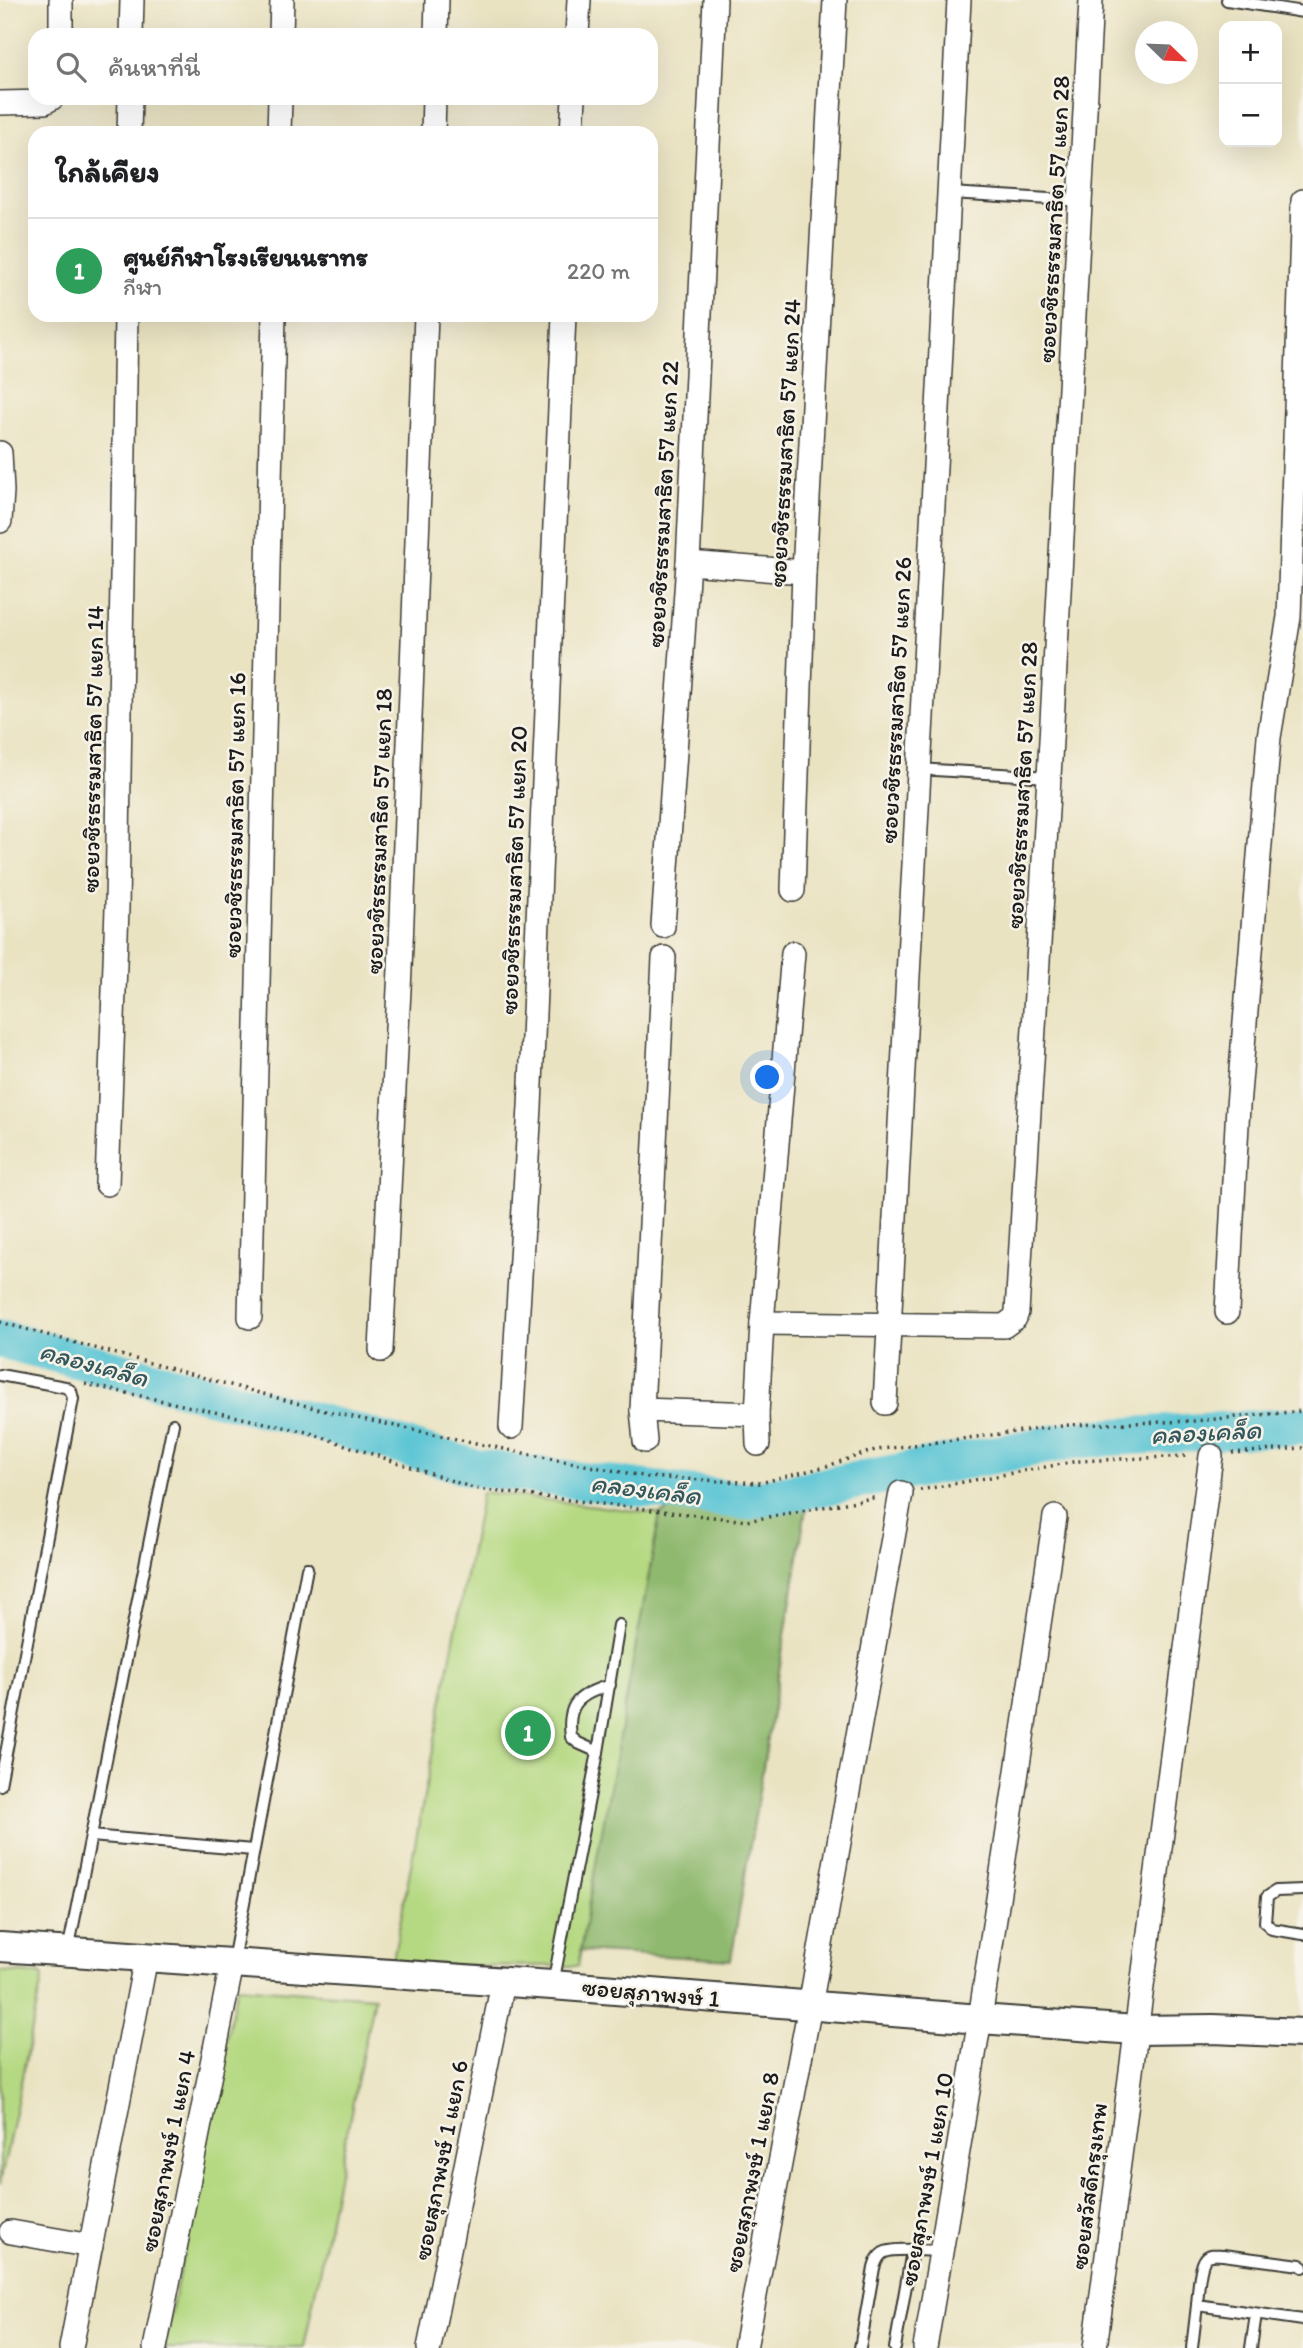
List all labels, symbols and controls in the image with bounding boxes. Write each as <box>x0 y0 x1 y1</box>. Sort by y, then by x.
north arrow <box>1135 21 1198 84</box>
map controls <box>1219 21 1282 147</box>
button: + <box>1219 21 1282 84</box>
search box <box>28 28 658 105</box>
icon: search <box>52 48 90 86</box>
text: ค้นหาที่นี่ <box>108 51 201 83</box>
street label: ซอยวชิรธรรมสาธิต 57 แยก 28 <box>1031 75 1076 363</box>
button: − <box>1219 84 1282 147</box>
text: ใกล้เคียง <box>56 153 160 190</box>
text: ศูนย์กีฬาโรงเรียนนราทร <box>123 241 368 273</box>
text: 1 <box>74 257 84 285</box>
text: 220 m <box>567 257 630 285</box>
text: กีฬา <box>123 273 162 301</box>
street label: ซอยวชิรธรรมสาธิต 57 แยก 24 <box>762 298 807 588</box>
street label: ซอยวชิรธรรมสาธิต 57 แยก 22 <box>641 360 685 648</box>
street label: ซอยวชิรธรรมสาธิต 57 แยก 26 <box>874 556 917 844</box>
street label: ซอยวชิรธรรมสาธิต 57 แยก 14 <box>75 605 110 893</box>
street label: ซอยวชิรธรรมสาธิต 57 แยก 28 <box>999 641 1044 929</box>
street label: ซอยวชิรธรรมสาธิต 57 แยก 16 <box>218 672 251 958</box>
street label: ซอยวชิรธรรมสาธิต 57 แยก 18 <box>359 688 398 974</box>
street label: ซอยวชิรธรรมสาธิต 57 แยก 20 <box>494 725 533 1015</box>
your location <box>750 1060 784 1094</box>
water label: คลองเคล็ด <box>36 1334 152 1394</box>
water label: คลองเคล็ด <box>1150 1413 1263 1451</box>
water label: คลองเคล็ด <box>589 1466 703 1512</box>
pin: 1 <box>505 1707 551 1759</box>
street label: ซอยสุภาพงษ์ 1 <box>581 1972 721 2015</box>
street label: ซอยสุภาพงษ์ 1 แยก 4 <box>134 2048 203 2255</box>
street label: ซอยสุภาพงษ์ 1 แยก 6 <box>407 2057 476 2263</box>
street label: ซอยสุภาพงษ์ 1 แยก 8 <box>718 2069 787 2275</box>
street label: ซอยสุภาพงษ์ 1 แยก 10 <box>893 2070 962 2288</box>
street label: ซอยสวัสดีกรุงเทพ <box>1064 2101 1115 2271</box>

